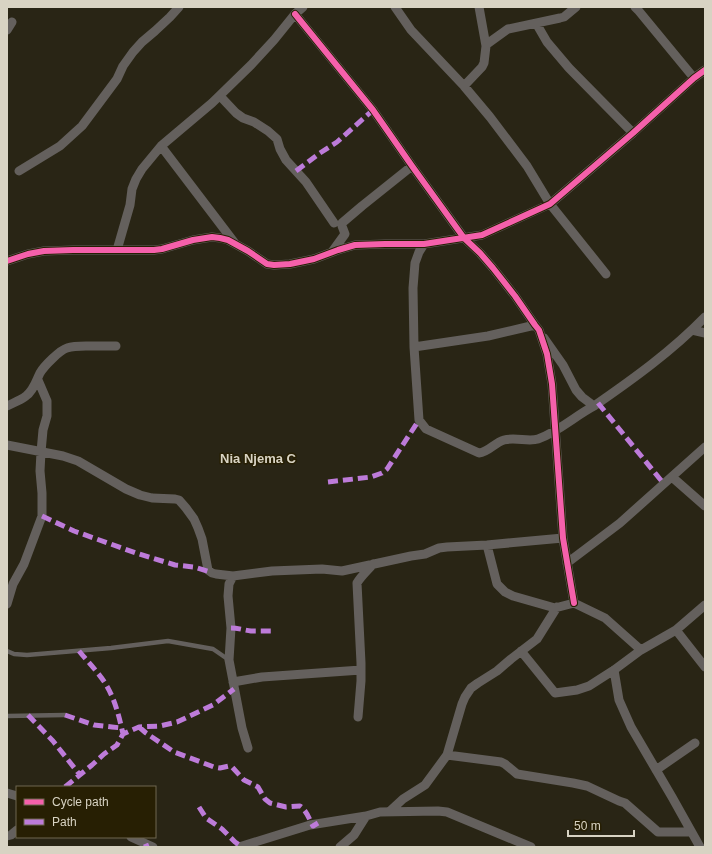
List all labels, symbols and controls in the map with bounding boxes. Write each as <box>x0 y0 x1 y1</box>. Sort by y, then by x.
district label: Nia Njema C <box>220 451 297 466</box>
legend <box>16 786 156 838</box>
text: Cycle path <box>52 795 109 809</box>
scale bar <box>568 812 634 838</box>
text: Path <box>52 815 77 829</box>
text: 50 m <box>574 819 601 833</box>

